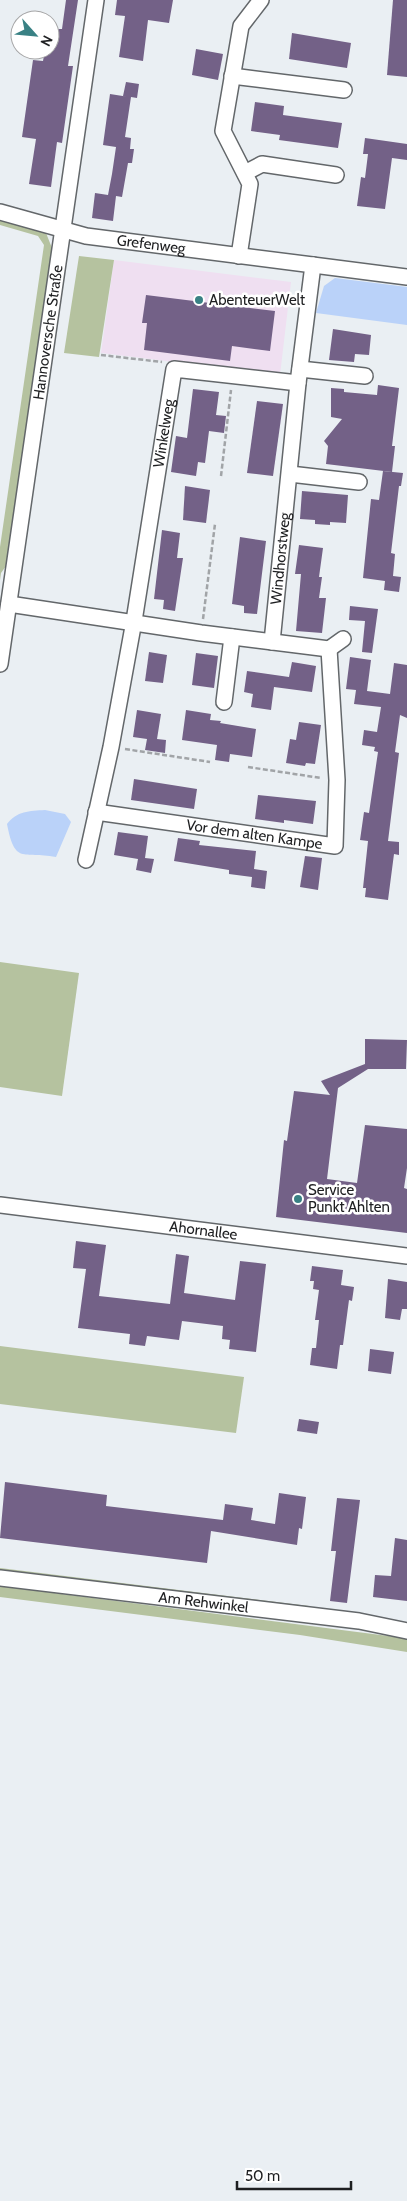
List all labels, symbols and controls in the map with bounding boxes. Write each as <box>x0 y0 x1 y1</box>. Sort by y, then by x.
north arrow <box>10 10 60 60</box>
text: N <box>36 32 57 49</box>
street label: Grefenweg <box>116 231 187 258</box>
street label: Hannoversche Straße <box>29 263 67 401</box>
place label: AbenteuerWelt <box>209 291 305 309</box>
marker: AbenteuerWelt <box>193 294 205 306</box>
street label: Winkelweg <box>149 397 178 469</box>
street label: Windhorstweg <box>267 511 294 605</box>
street label: Vor dem alten Kampe <box>185 816 324 853</box>
place label: Service Punkt Ahlten <box>308 1181 390 1216</box>
marker: Service Punkt Ahlten <box>292 1193 304 1205</box>
street label: Ahornallee <box>168 1217 239 1244</box>
street label: Am Rehwinkel <box>158 1588 250 1617</box>
scale bar <box>237 2158 351 2190</box>
text: 50 m <box>245 2167 280 2185</box>

